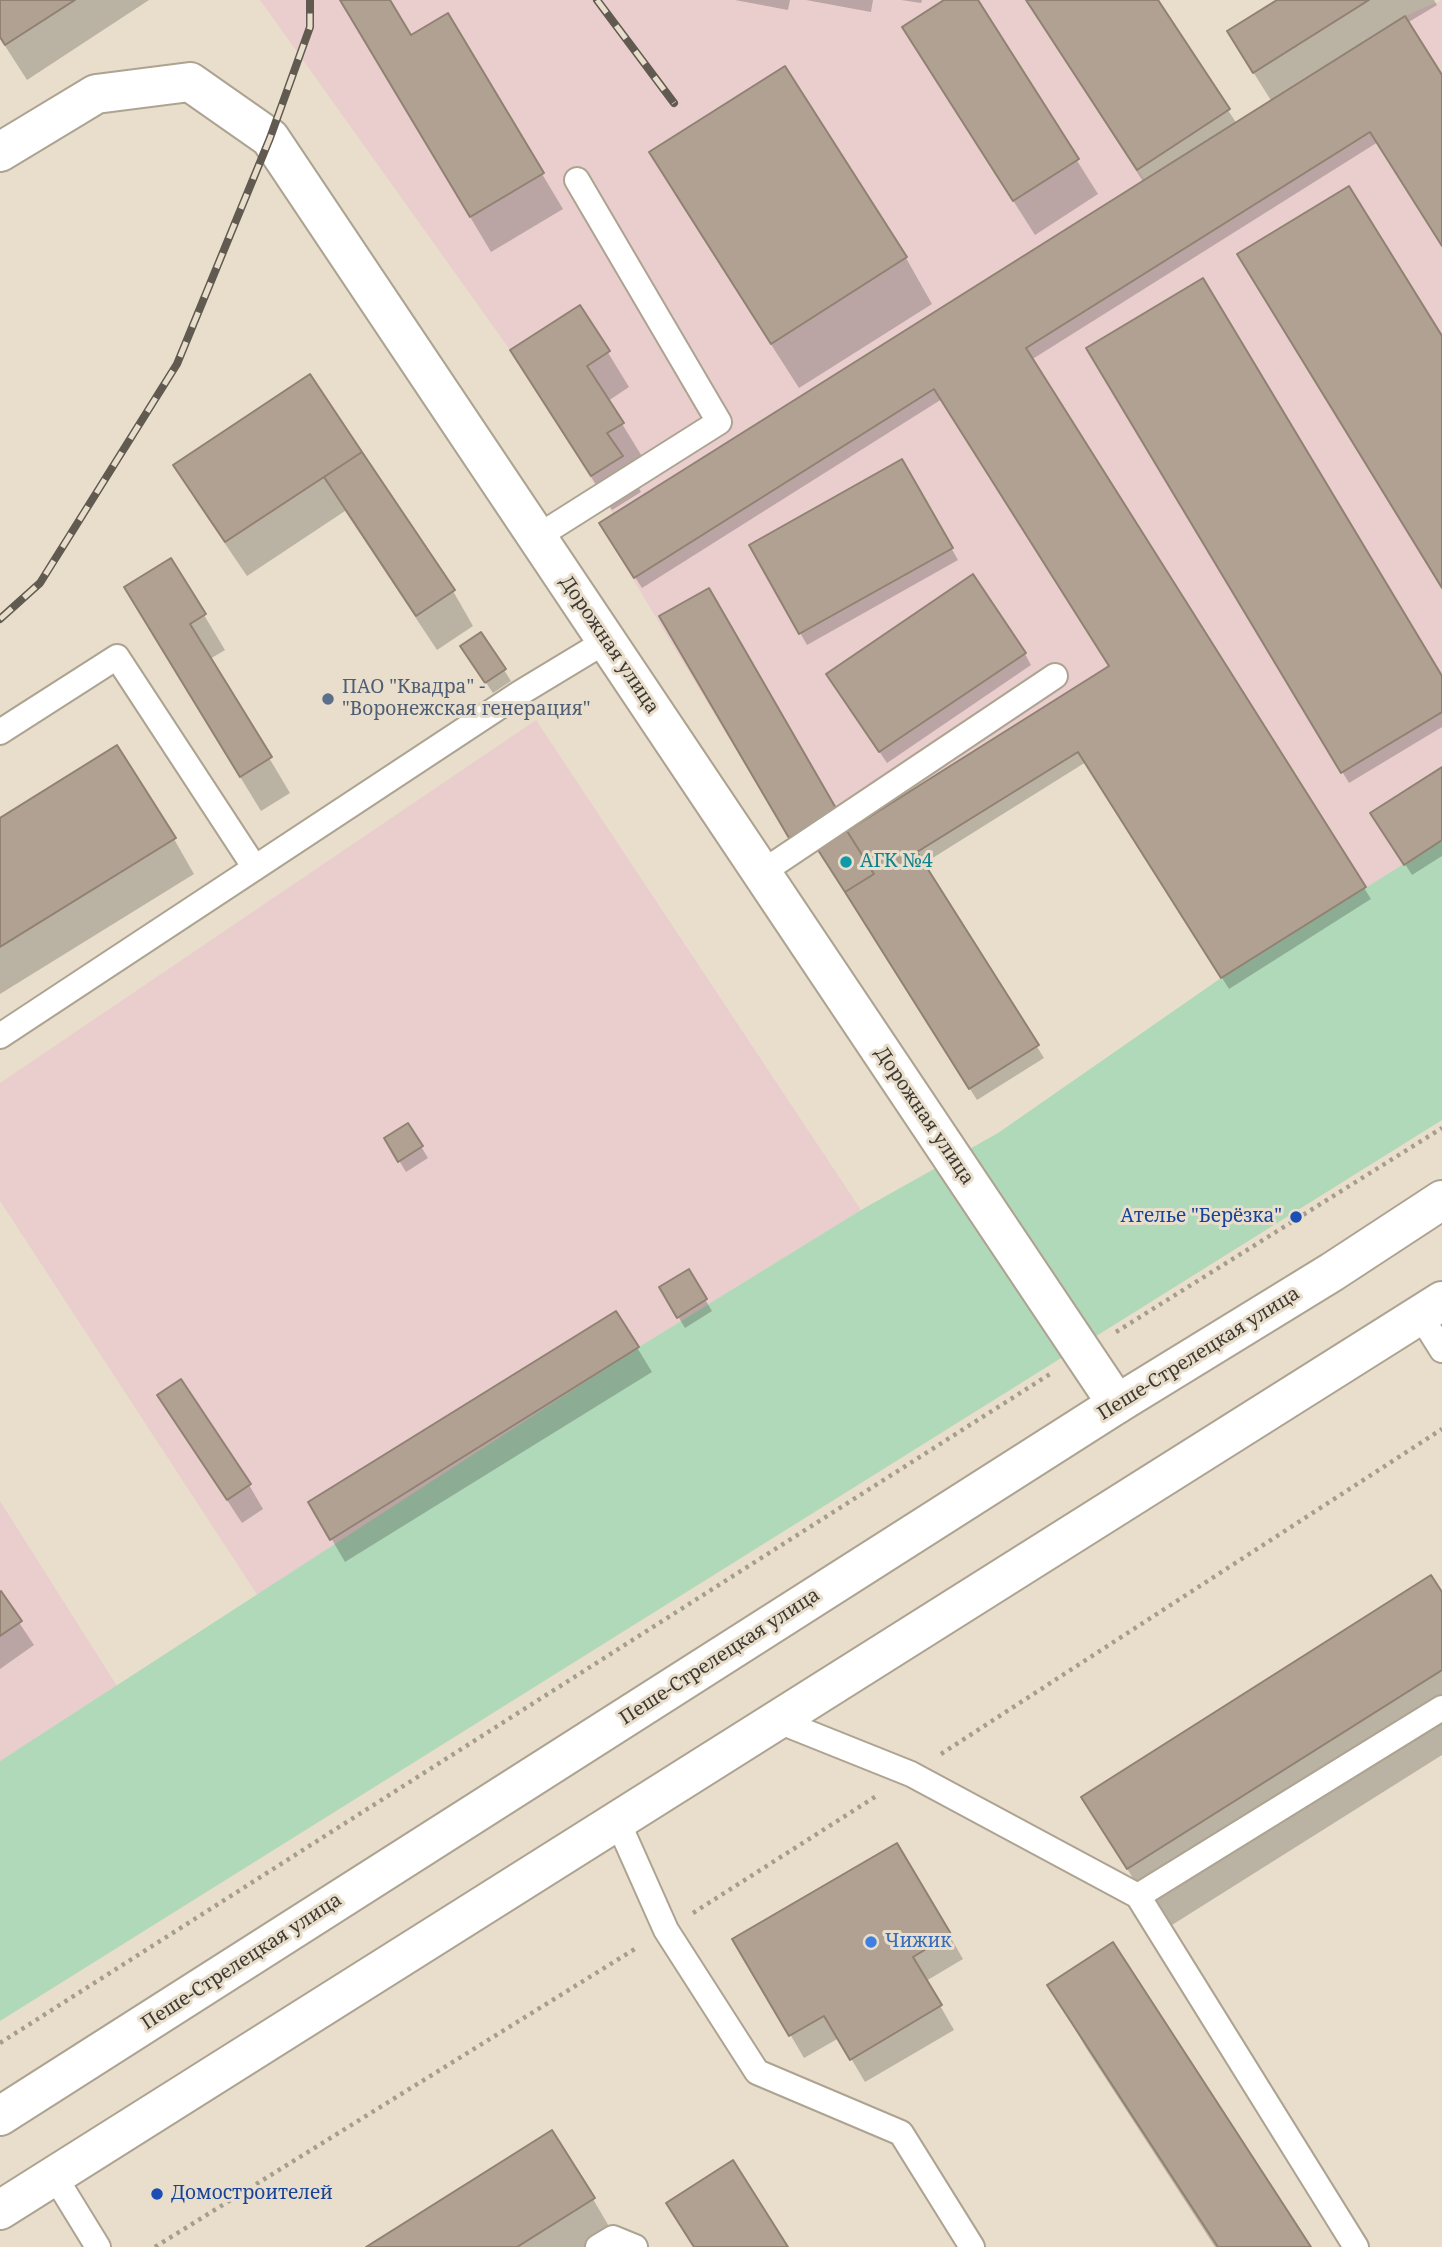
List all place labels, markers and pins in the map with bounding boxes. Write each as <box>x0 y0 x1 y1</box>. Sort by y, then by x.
place label: ПАО "Квадра" - "Воронежская генерация" <box>342 677 590 721</box>
marker: ПАО "Квадра" - "Воронежская генерация" <box>320 691 336 707</box>
place label: АГК №4 <box>860 851 933 873</box>
marker: АГК №4 <box>838 854 854 870</box>
place label: Ателье "Берёзка" <box>1120 1206 1282 1228</box>
marker: Ателье "Берёзка" <box>1288 1209 1304 1225</box>
place label: Чижик <box>885 1931 951 1953</box>
marker: Чижик <box>863 1934 879 1950</box>
place label: Домостроителей <box>171 2183 333 2205</box>
marker: Домостроителей <box>149 2186 165 2202</box>

